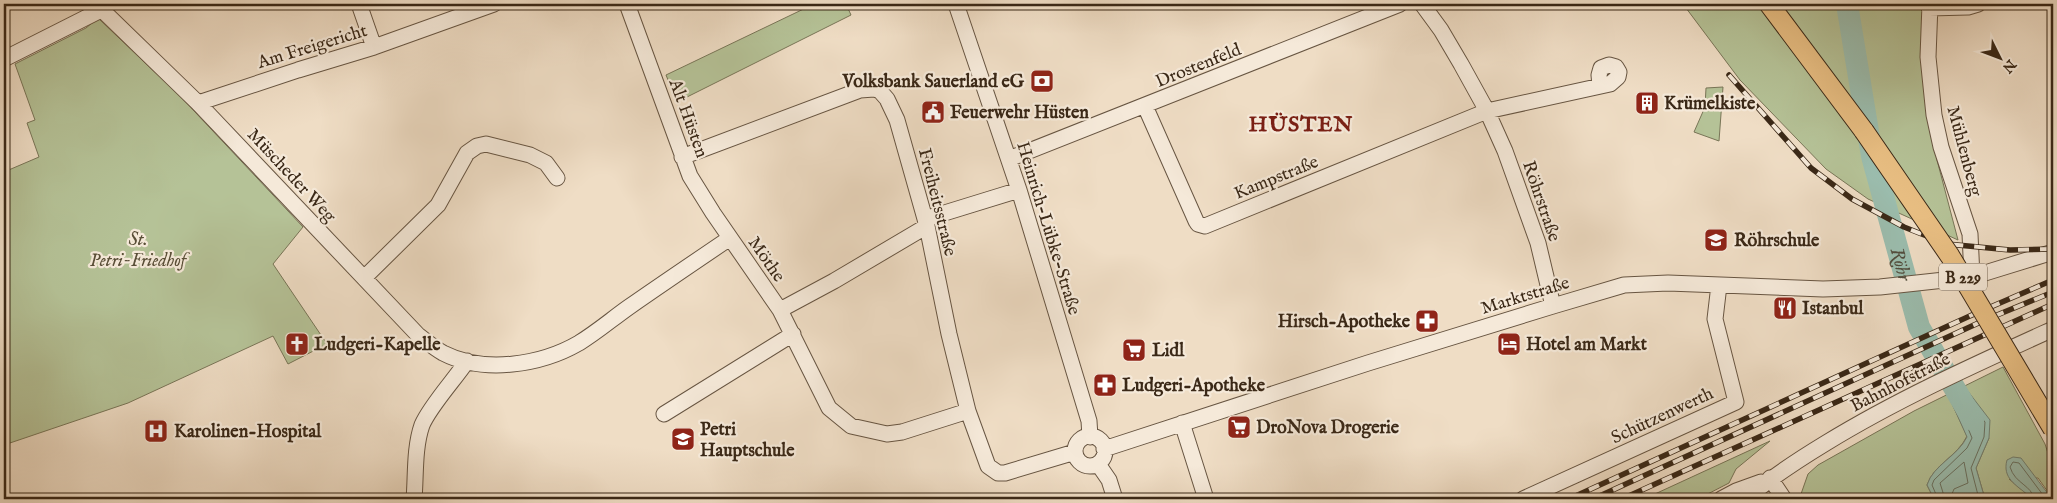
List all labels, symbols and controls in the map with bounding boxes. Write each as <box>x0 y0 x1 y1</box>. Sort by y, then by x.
street label: Am Freigericht <box>254 20 370 75</box>
north arrow <box>1974 32 2024 82</box>
street label: Drostenfeld <box>1152 39 1245 94</box>
text: N <box>1998 55 2020 77</box>
bank icon: Volksbank Sauerland eG <box>1029 68 1055 94</box>
place label: Volksbank Sauerland eG <box>841 71 1025 94</box>
street label: Alt Hüsten <box>662 75 713 161</box>
building icon: Krümelkiste <box>1634 90 1660 116</box>
place label: Krümelkiste <box>1664 93 1756 116</box>
public building icon: Feuerwehr Hüsten <box>920 99 946 125</box>
place label: Feuerwehr Hüsten <box>950 102 1089 125</box>
street label: Mühlenberg <box>1940 104 1987 199</box>
district label: HÜSTEN <box>1249 111 1353 139</box>
street label: Müscheder Weg <box>241 124 341 228</box>
street label: Heinrich-Lübke-Straße <box>1010 139 1085 318</box>
street label: Freiheitsstraße <box>912 146 961 259</box>
street label: Kampstraße <box>1231 151 1322 206</box>
street label: Röhrstraße <box>1516 158 1565 245</box>
school or university icon: Röhrschule <box>1703 227 1729 253</box>
park label: St. Petri-Friedhof <box>90 229 191 273</box>
place label: Röhrschule <box>1734 230 1820 253</box>
street label: Möthe <box>742 233 790 287</box>
water label: Röhr <box>1884 245 1916 285</box>
road number: B 229 <box>1939 264 1987 290</box>
street label: Marktstraße <box>1478 272 1573 321</box>
restaurant icon: Istanbul <box>1772 295 1798 321</box>
place label: Istanbul <box>1802 298 1864 321</box>
pharmacy icon: Hirsch-Apotheke <box>1414 308 1440 334</box>
place label: Hirsch-Apotheke <box>1278 311 1411 334</box>
church icon: Ludgeri-Kapelle <box>284 331 310 357</box>
hotel icon: Hotel am Markt <box>1496 331 1522 357</box>
place label: Ludgeri-Kapelle <box>314 334 441 357</box>
place label: Hotel am Markt <box>1526 334 1648 357</box>
supermarket icon: Lidl <box>1121 337 1147 363</box>
place label: Lidl <box>1152 340 1185 363</box>
street label: Bahnhofstraße <box>1847 348 1954 418</box>
pharmacy icon: Ludgeri-Apotheke <box>1092 372 1118 398</box>
place label: Ludgeri-Apotheke <box>1122 375 1266 398</box>
street label: Schützenwerth <box>1608 382 1718 450</box>
supermarket icon: DroNova Drogerie <box>1226 414 1252 440</box>
place label: DroNova Drogerie <box>1256 417 1400 440</box>
hospital icon: Karolinen-Hospital <box>143 418 169 444</box>
place label: Petri Hauptschule <box>700 419 795 463</box>
place label: Karolinen-Hospital <box>174 421 322 444</box>
school or university icon: Petri Hauptschule <box>670 426 696 452</box>

